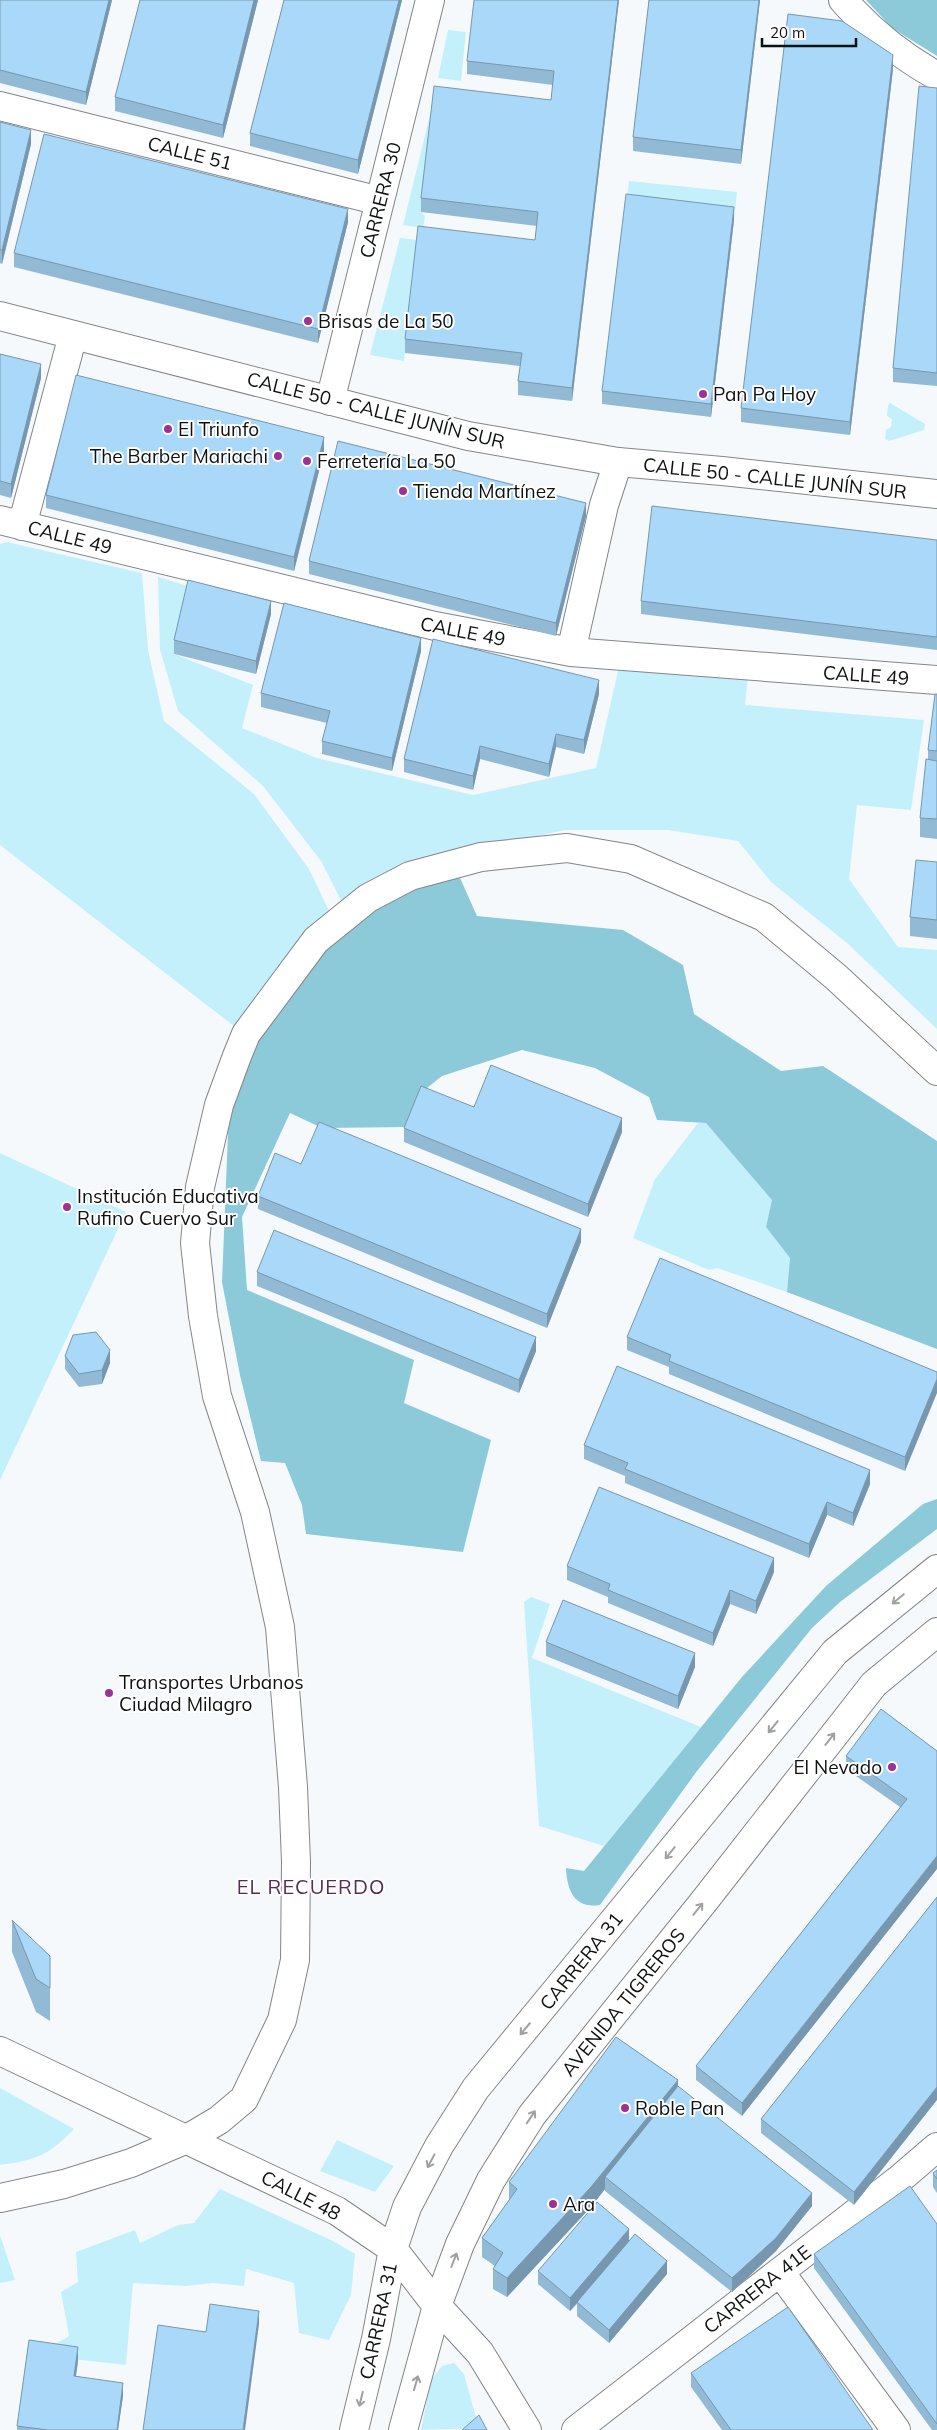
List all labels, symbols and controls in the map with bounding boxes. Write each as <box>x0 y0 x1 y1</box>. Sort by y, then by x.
scale bar <box>762 15 856 47</box>
text: 20 m <box>770 23 805 42</box>
street label: CALLE 51 <box>145 131 235 175</box>
street label: CARRERA 30 <box>354 139 406 261</box>
place label: Brisas de La 50 <box>318 309 454 333</box>
marker: Brisas de La 50 <box>302 315 314 327</box>
street label: CALLE 50 - CALLE JUNÍN SUR <box>245 366 507 454</box>
place label: Pan Pa Hoy <box>713 382 816 406</box>
marker: Pan Pa Hoy <box>697 388 709 400</box>
place label: El Triunfo <box>178 417 259 441</box>
marker: El Triunfo <box>162 423 174 435</box>
place label: The Barber Mariachi <box>90 444 268 468</box>
place label: Ferretería La 50 <box>317 449 456 473</box>
marker: The Barber Mariachi <box>272 450 284 462</box>
street label: CALLE 50 - CALLE JUNÍN SUR <box>642 452 908 504</box>
marker: Ferretería La 50 <box>301 455 313 467</box>
place label: Tienda Martínez <box>413 479 556 503</box>
marker: Tienda Martínez <box>397 485 409 497</box>
street label: CALLE 49 <box>25 515 115 559</box>
street label: CALLE 49 <box>418 611 508 651</box>
street label: CALLE 49 <box>822 660 910 690</box>
place label: Institución Educativa Rufino Cuervo Sur <box>77 1184 259 1230</box>
marker: Institución Educativa Rufino Cuervo Sur <box>61 1201 73 1213</box>
one-way arrow <box>892 1594 905 1605</box>
place label: Transportes Urbanos Ciudad Milagro <box>119 1670 304 1716</box>
marker: Transportes Urbanos Ciudad Milagro <box>103 1687 115 1699</box>
one-way arrow <box>768 1720 779 1733</box>
one-way arrow <box>825 1733 836 1746</box>
place label: El Nevado <box>793 1755 882 1779</box>
marker: El Nevado <box>886 1761 898 1773</box>
one-way arrow <box>665 1846 676 1859</box>
district label: EL RECUERDO <box>237 1874 385 1899</box>
one-way arrow <box>693 1903 704 1916</box>
street label: CARRERA 31 <box>534 1907 628 2015</box>
street label: AVENIDA TIGREROS <box>556 1923 690 2081</box>
one-way arrow <box>519 2023 531 2036</box>
place label: Roble Pan <box>635 2096 724 2120</box>
marker: Roble Pan <box>619 2102 631 2114</box>
one-way arrow <box>526 2111 536 2125</box>
one-way arrow <box>426 2153 435 2168</box>
street label: CALLE 48 <box>257 2165 345 2225</box>
place label: Ara <box>563 2192 595 2216</box>
marker: Ara <box>547 2198 559 2210</box>
street label: CARRERA 41E <box>698 2240 816 2338</box>
one-way arrow <box>450 2253 459 2268</box>
street label: CARRERA 31 <box>354 2260 402 2382</box>
one-way arrow <box>411 2375 421 2391</box>
one-way arrow <box>356 2390 365 2406</box>

